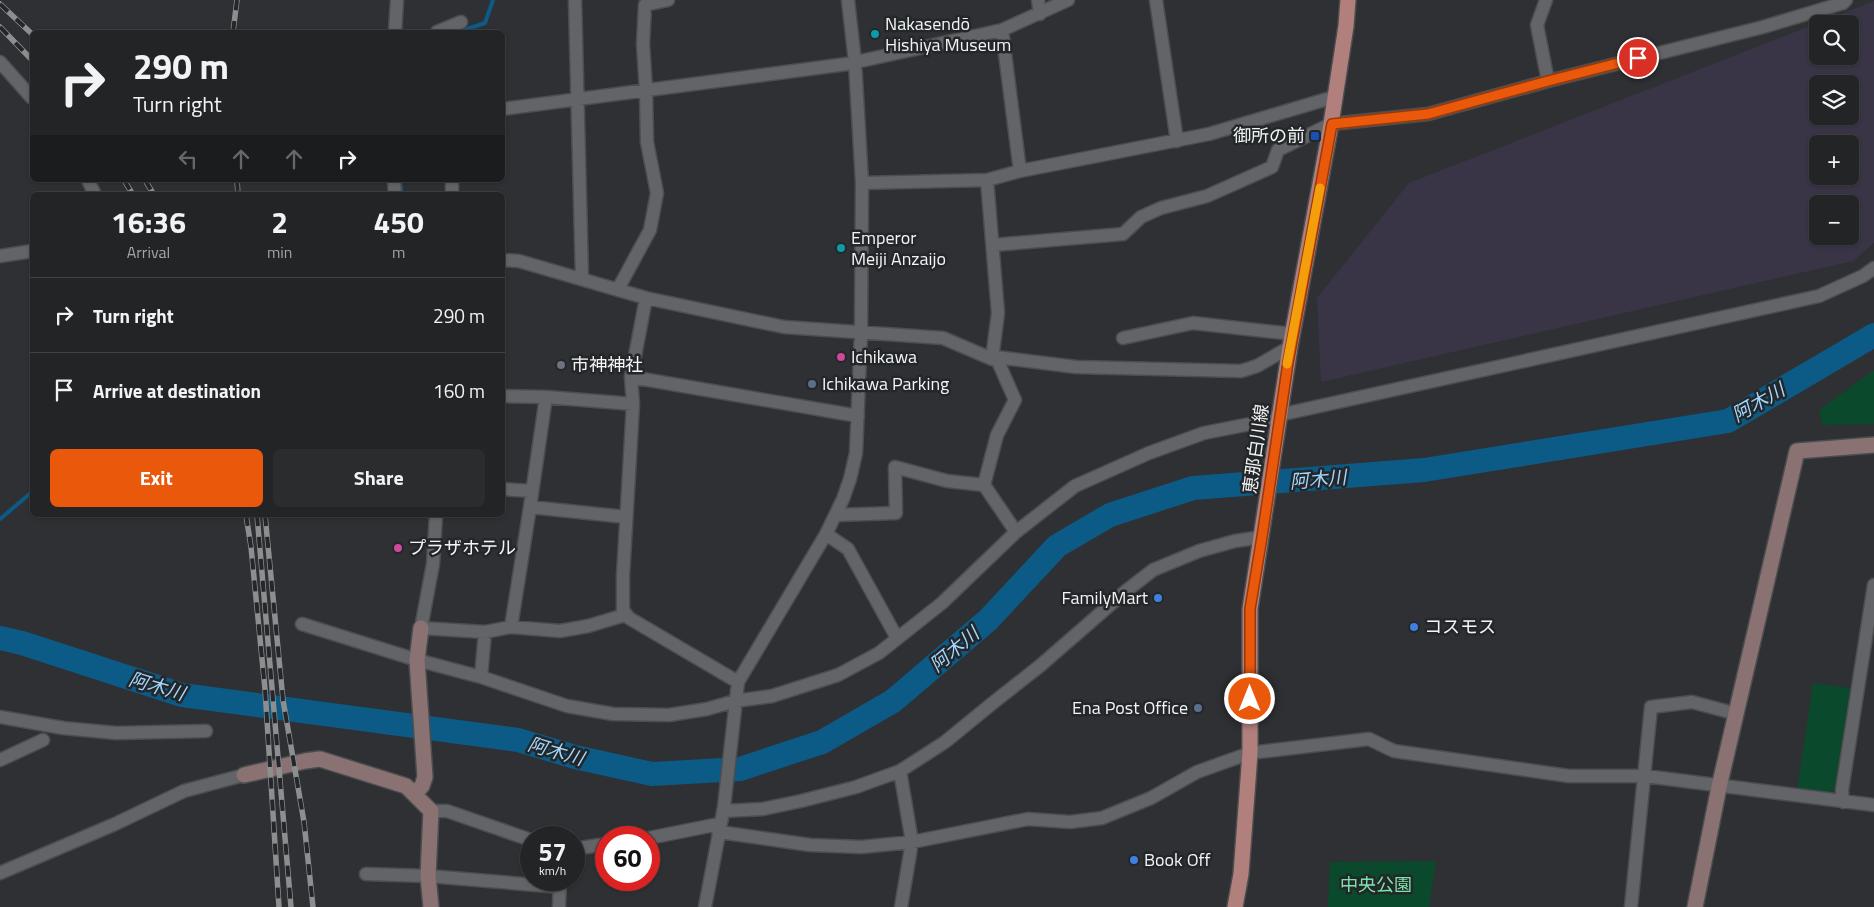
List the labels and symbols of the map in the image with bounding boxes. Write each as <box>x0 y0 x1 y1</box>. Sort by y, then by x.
place label: Nakasendō Hishiya Museum <box>885 10 1011 58</box>
marker: Nakasendō Hishiya Museum <box>869 28 881 40</box>
pin <box>1617 37 1659 79</box>
place label: 御所の前 <box>1233 122 1305 149</box>
marker: 御所の前 <box>1309 130 1321 142</box>
place label: Emperor Meiji Anzaijo <box>851 224 946 272</box>
marker: Emperor Meiji Anzaijo <box>835 242 847 254</box>
place label: Ichikawa <box>851 343 917 370</box>
place label: 市神神社 <box>571 351 643 378</box>
marker: Ichikawa <box>835 351 847 363</box>
marker: 市神神社 <box>555 359 567 371</box>
place label: Ichikawa Parking <box>822 370 949 397</box>
water label: 阿木川 <box>1726 374 1791 428</box>
marker: Ichikawa Parking <box>806 378 818 390</box>
street label: 恵那白川線 <box>1236 402 1275 495</box>
water label: 阿木川 <box>1288 461 1350 495</box>
place label: プラザホテル <box>408 534 516 561</box>
marker: プラザホテル <box>392 542 404 554</box>
place label: FamilyMart <box>1062 584 1149 611</box>
marker: FamilyMart <box>1152 592 1164 604</box>
place label: コスモス <box>1424 613 1496 640</box>
water label: 阿木川 <box>923 618 986 678</box>
marker: コスモス <box>1408 621 1420 633</box>
water label: 阿木川 <box>126 664 190 708</box>
position arrow <box>1223 672 1275 724</box>
place label: Ena Post Office <box>1072 694 1188 721</box>
marker: Ena Post Office <box>1192 702 1204 714</box>
water label: 阿木川 <box>525 729 589 773</box>
speed limit sign: 60 <box>595 826 660 891</box>
place label: Book Off <box>1144 846 1211 873</box>
marker: Book Off <box>1128 854 1140 866</box>
park label: 中央公園 <box>1340 871 1412 898</box>

